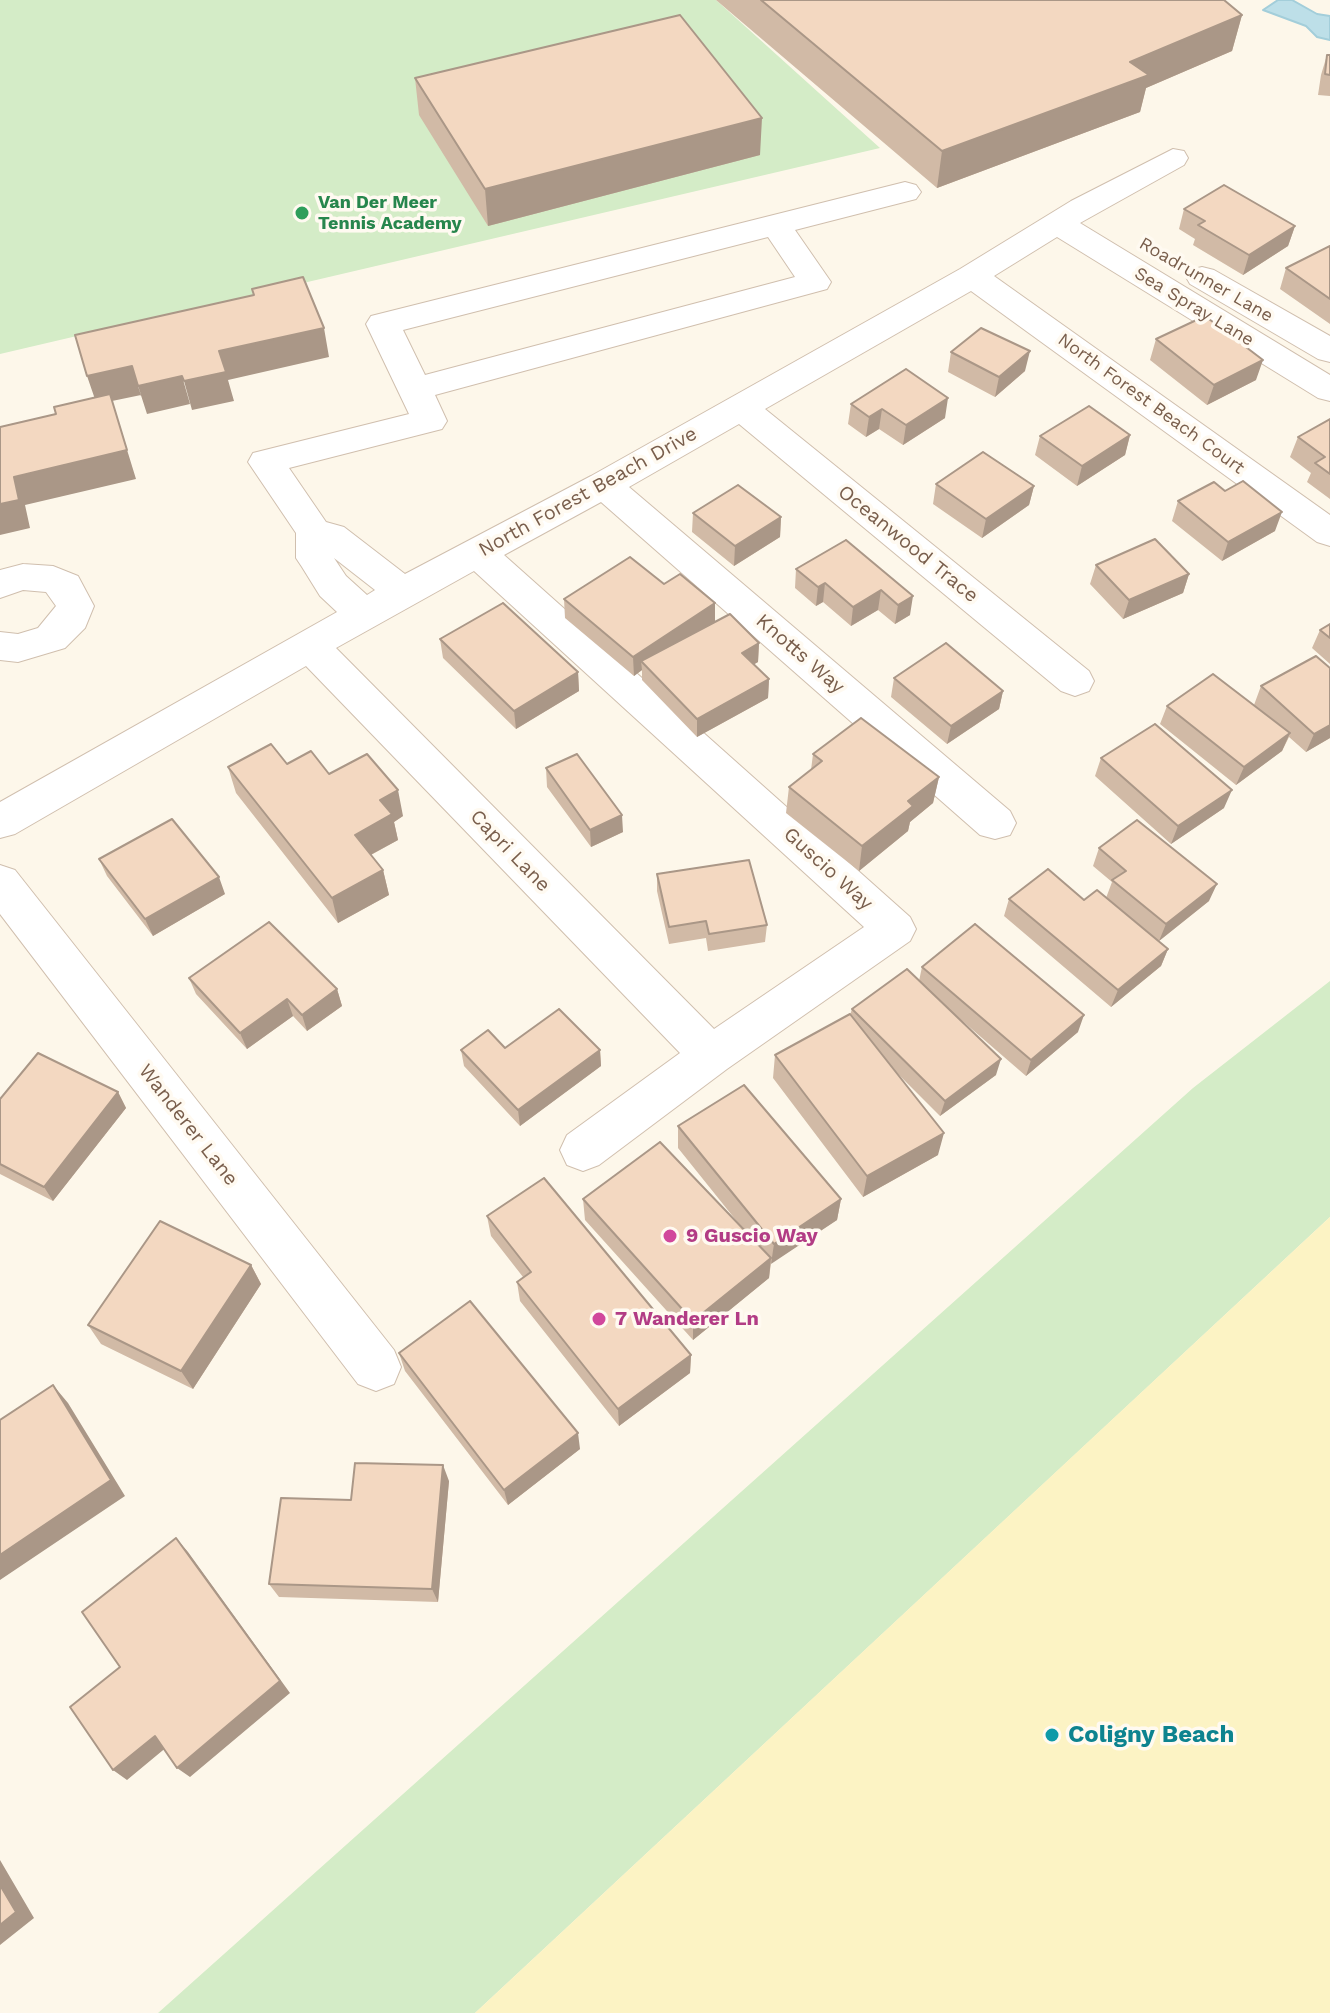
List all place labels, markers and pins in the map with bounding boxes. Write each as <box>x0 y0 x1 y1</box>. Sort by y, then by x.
place label: Van Der Meer Tennis Academy <box>318 192 462 234</box>
marker: Van Der Meer Tennis Academy <box>293 204 311 222</box>
place label: 9 Guscio Way <box>686 1224 818 1248</box>
marker: 9 Guscio Way <box>661 1227 679 1245</box>
place label: 7 Wanderer Ln <box>615 1307 759 1331</box>
marker: 7 Wanderer Ln <box>590 1310 608 1328</box>
place label: Coligny Beach <box>1068 1721 1234 1749</box>
marker: Coligny Beach <box>1043 1726 1061 1744</box>

